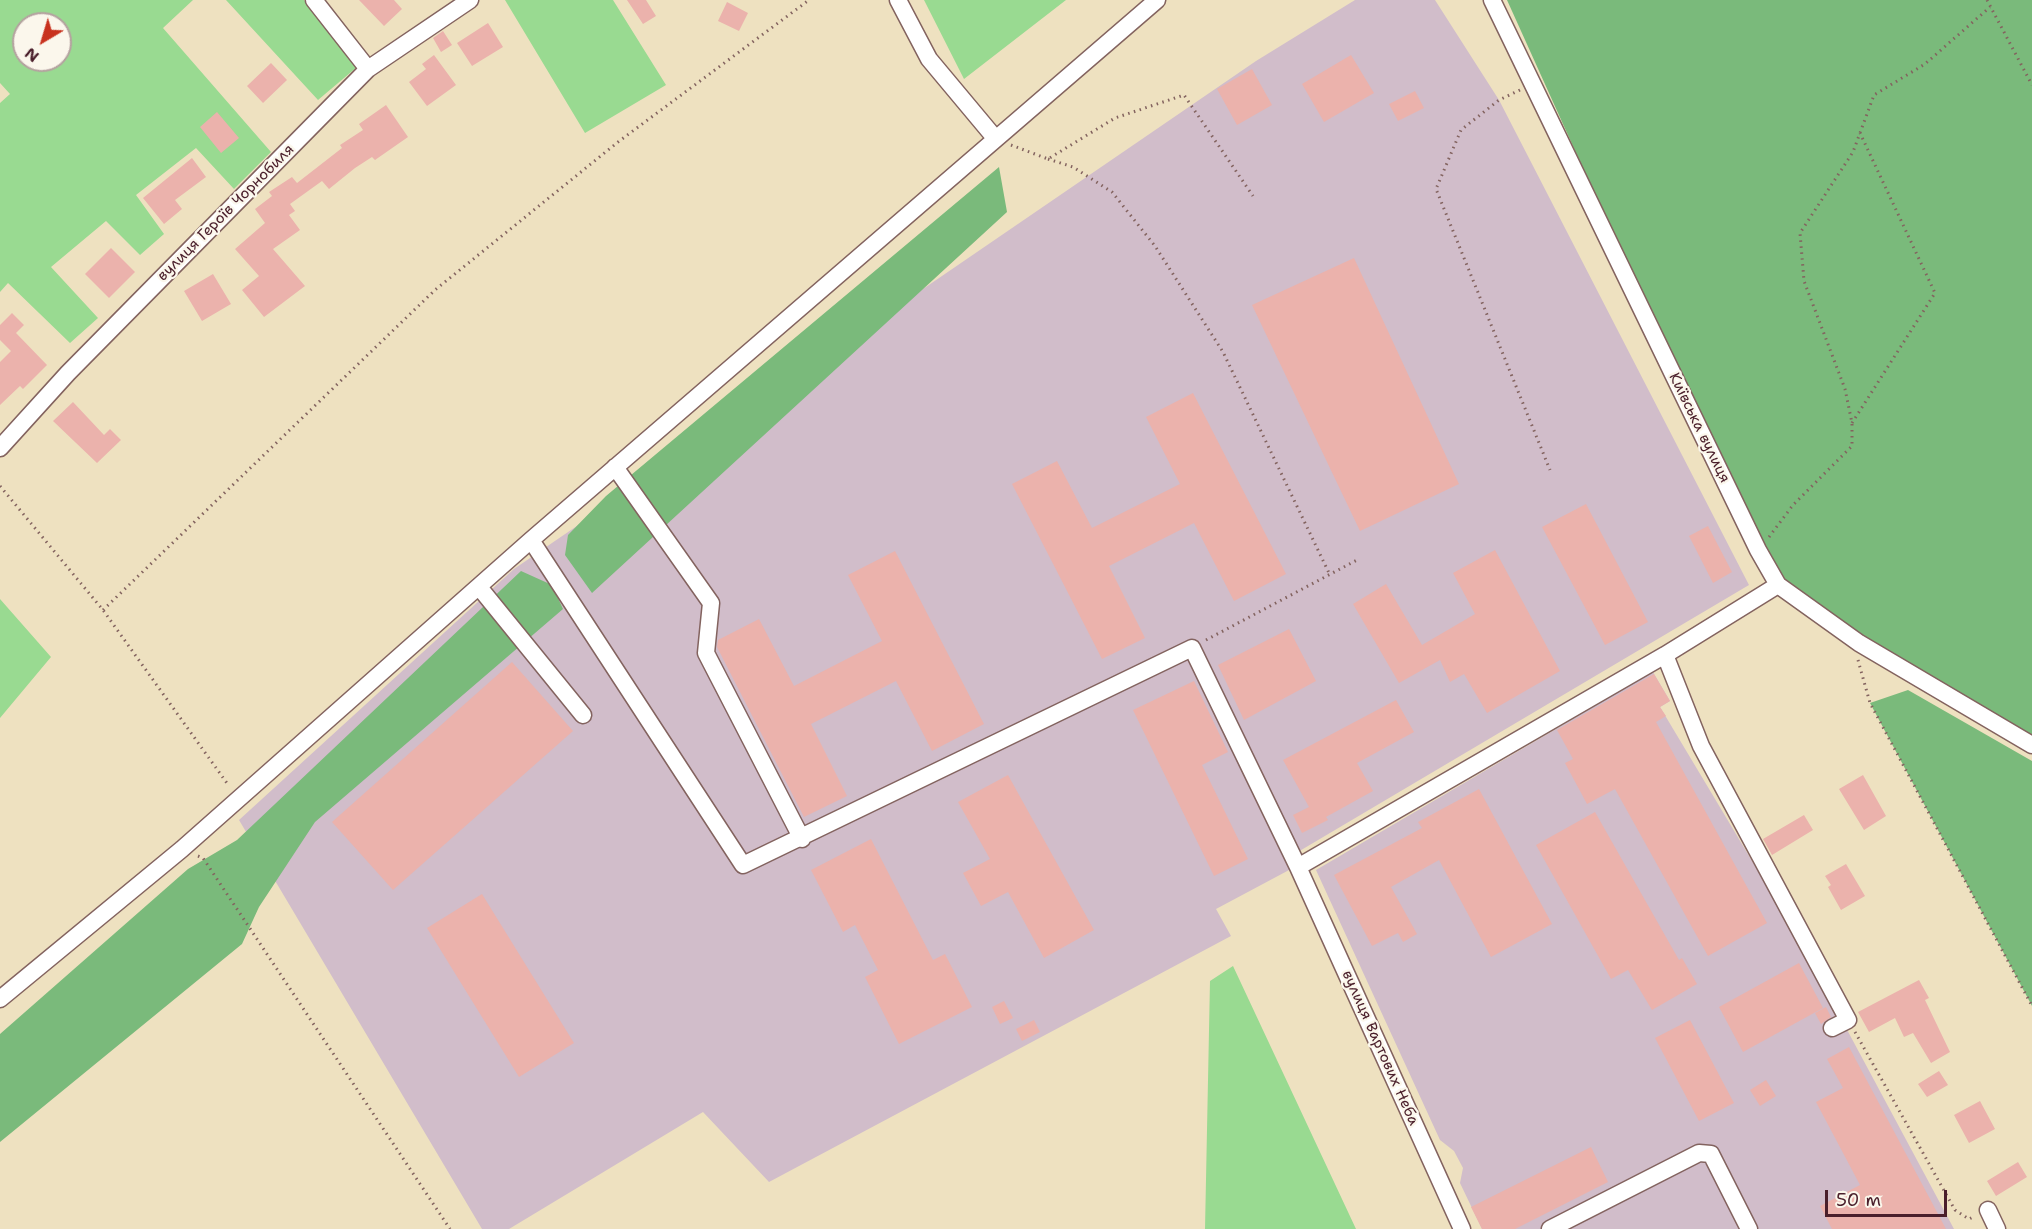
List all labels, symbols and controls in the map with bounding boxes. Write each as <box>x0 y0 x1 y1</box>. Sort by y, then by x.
north arrow <box>12 12 72 72</box>
text: N <box>20 43 43 67</box>
street label: вулиця Героїв Чорнобиля <box>154 141 298 285</box>
street label: Київська вулиця <box>1665 370 1733 486</box>
street label: вулиця Вартових Неба <box>1338 968 1422 1128</box>
scale bar <box>1828 1178 1950 1216</box>
text: 50 m <box>1836 1188 1881 1212</box>

